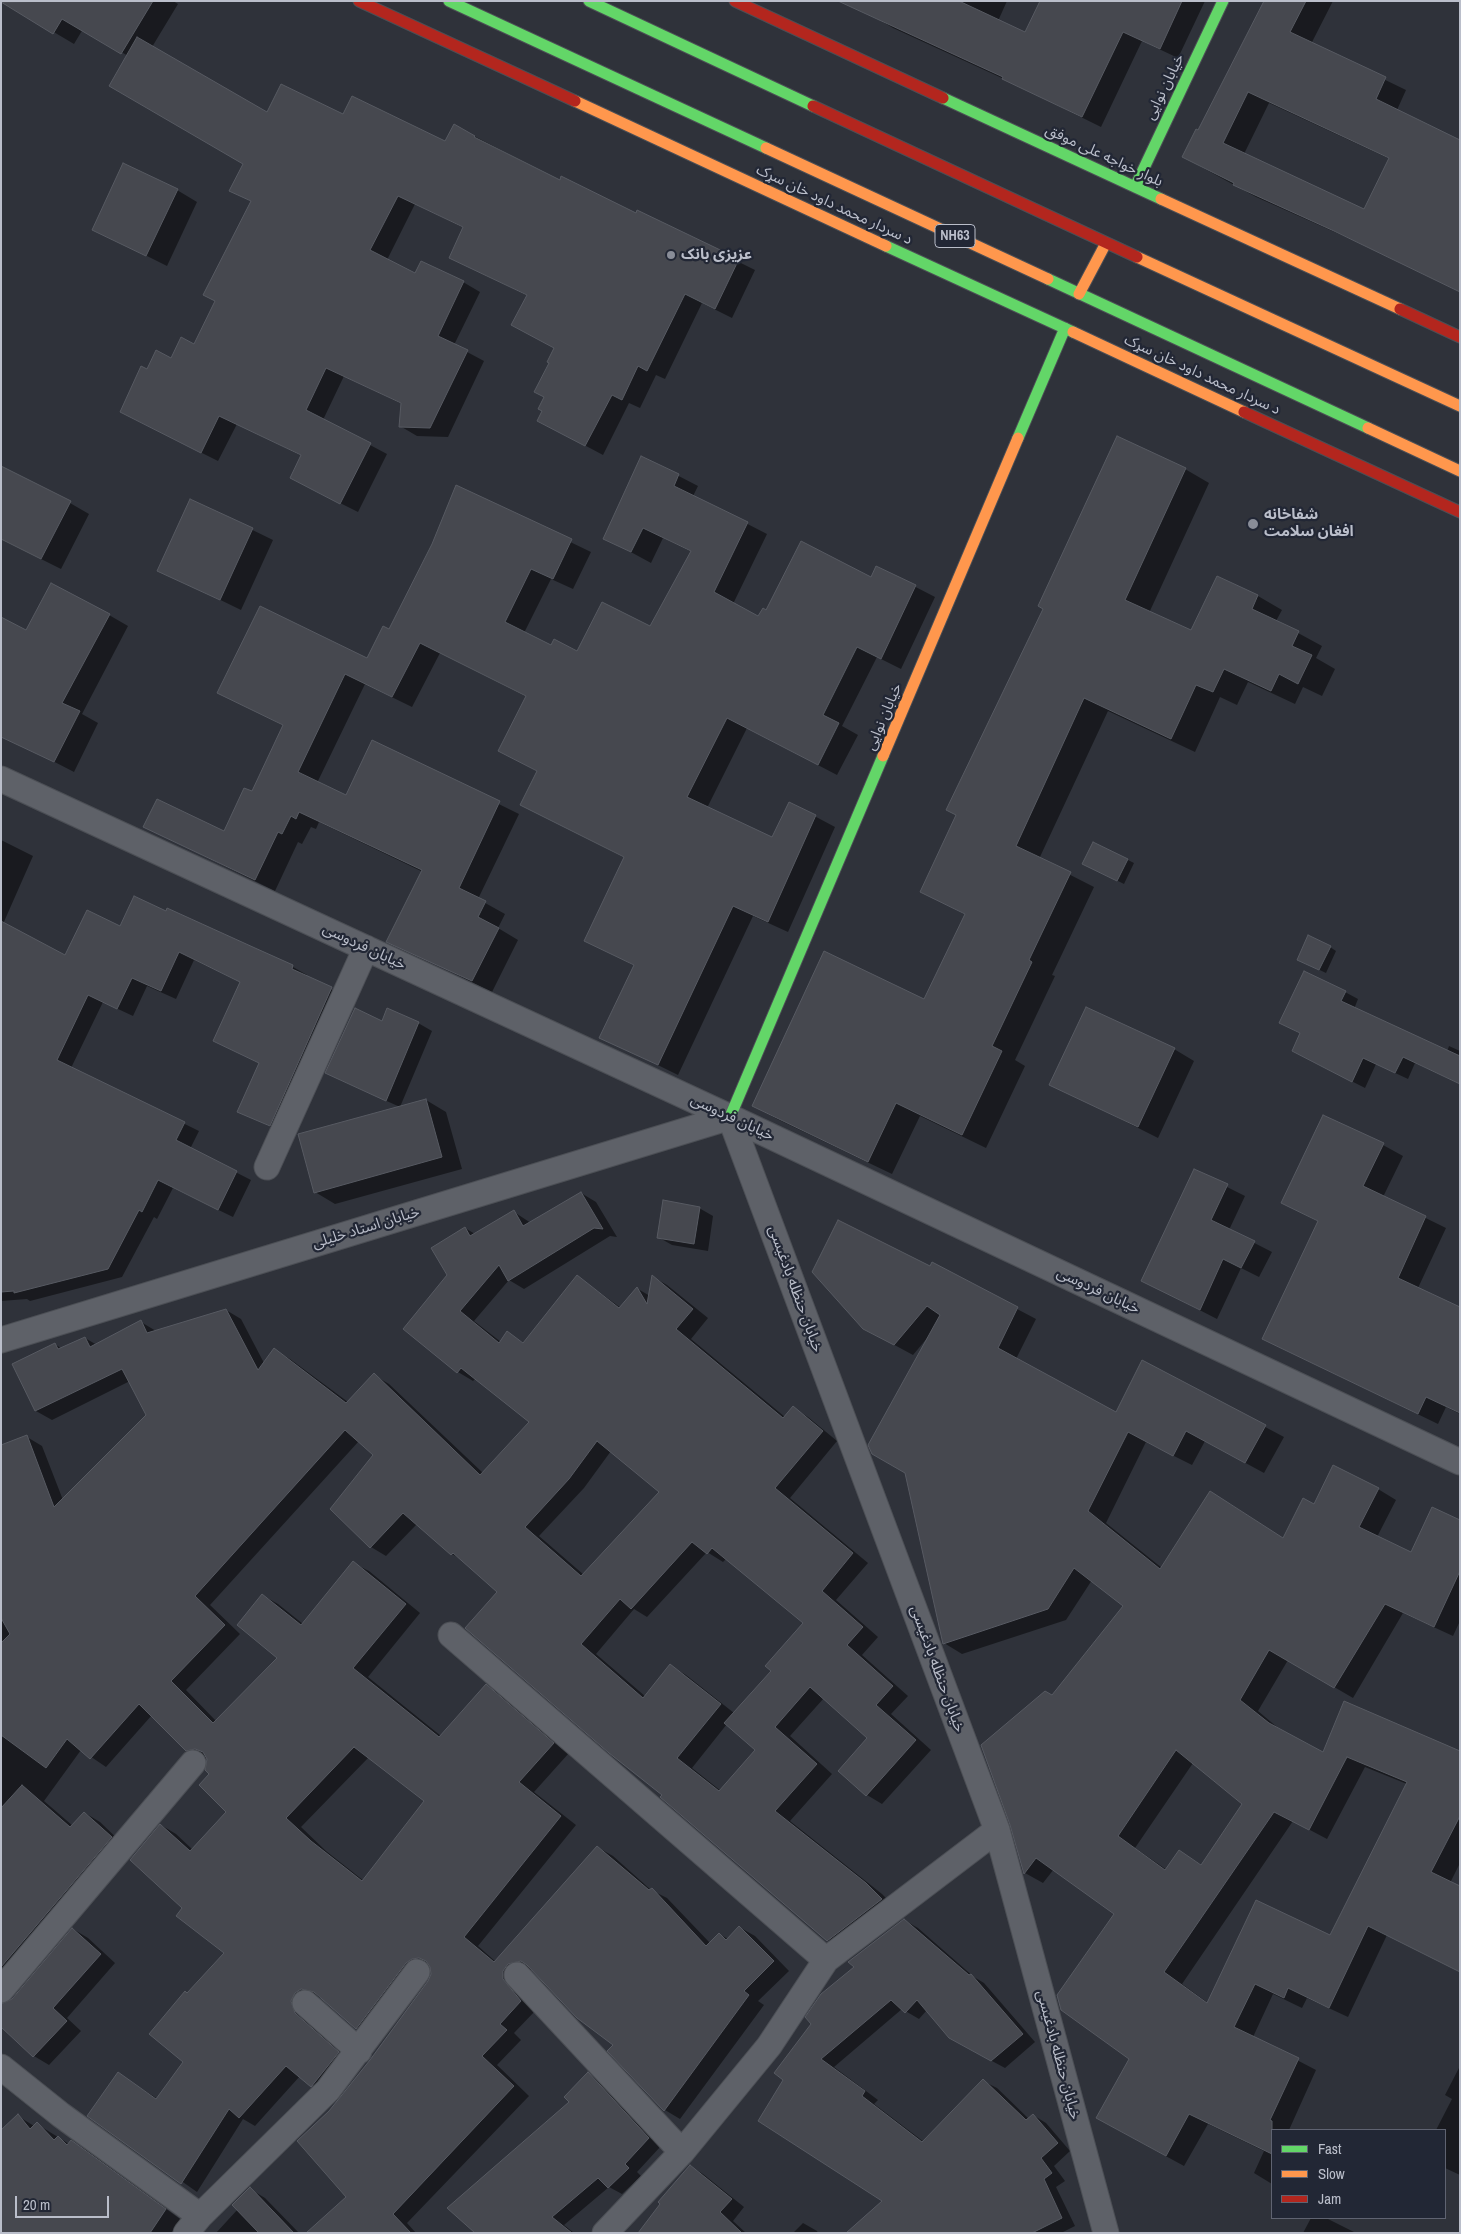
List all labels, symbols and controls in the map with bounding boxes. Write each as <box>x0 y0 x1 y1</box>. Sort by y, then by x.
street label: خیابان نوایی <box>1141 51 1189 123</box>
street label: بلوار خواجه علی موفق <box>1042 121 1166 191</box>
street label: د سردار محمد داود خان سړک <box>753 161 915 249</box>
road number: NH63 <box>935 225 975 248</box>
place label: عزیزی بانک <box>681 246 752 264</box>
marker: عزیزی بانک <box>665 249 677 261</box>
street label: د سردار محمد داود خان سړک <box>1121 331 1283 419</box>
place label: شفاخانه افغان سلامت <box>1264 506 1354 541</box>
marker: شفاخانه افغان سلامت <box>1246 517 1260 531</box>
street label: خیابان نوایی <box>862 681 906 753</box>
street label: خیابان فردوسی <box>320 920 408 974</box>
street label: خیابان فردوسی <box>688 1091 776 1145</box>
street label: خیابان استاد خلیلی <box>310 1203 422 1253</box>
street label: خیابان حنظله بادغیسی <box>764 1223 826 1355</box>
street label: خیابان فردوسی <box>1054 1264 1142 1318</box>
street label: خیابان حنظله بادغیسی <box>906 1603 968 1735</box>
street label: خیابان حنظله بادغیسی <box>1032 1988 1084 2122</box>
legend <box>1271 2129 1446 2219</box>
text: Fast <box>1318 2138 1341 2159</box>
text: Slow <box>1318 2163 1345 2184</box>
scale bar <box>18 2186 111 2218</box>
text: Jam <box>1318 2188 1341 2209</box>
text: 20 m <box>23 2194 50 2215</box>

